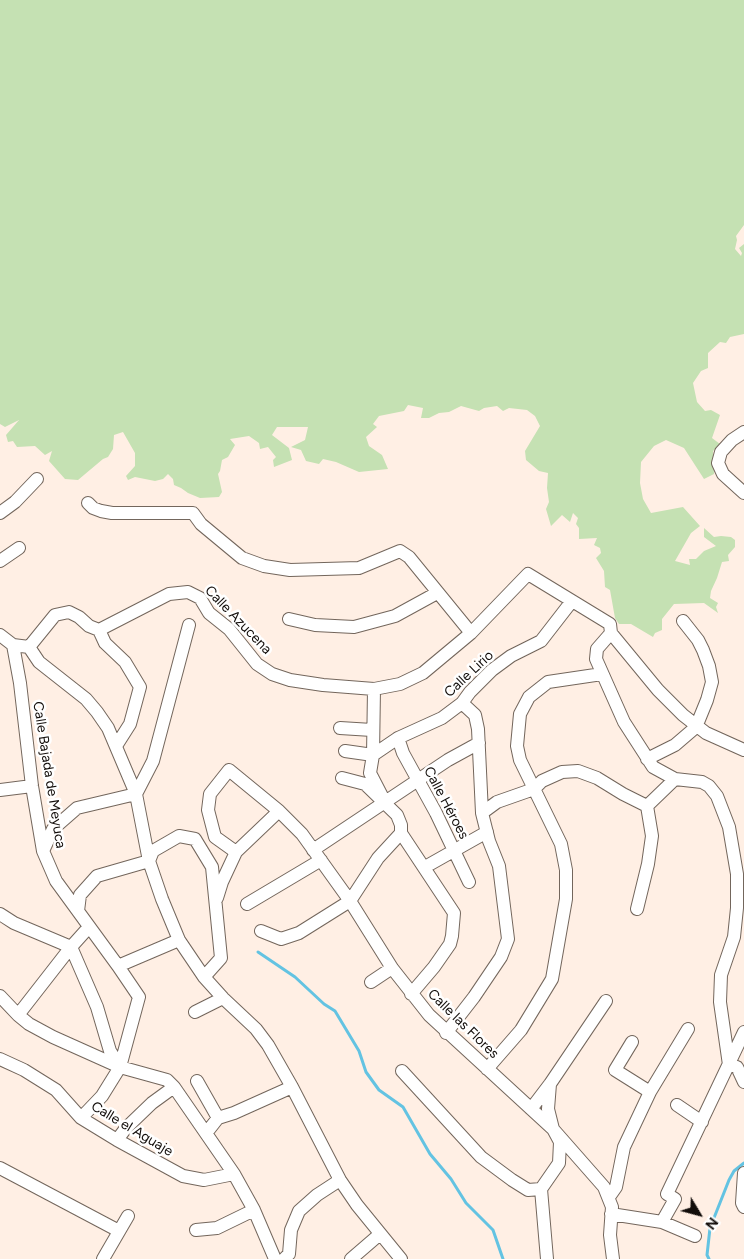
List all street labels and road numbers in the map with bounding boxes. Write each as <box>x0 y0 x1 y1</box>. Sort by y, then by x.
street label: Calle Azucena <box>201 582 275 658</box>
street label: Calle Lirio <box>441 647 497 701</box>
street label: Calle Bajada de Meyuca <box>29 700 69 850</box>
street label: Calle Héroes <box>420 764 472 842</box>
street label: Calle las Flores <box>424 986 502 1062</box>
street label: Calle el Aguaje <box>88 1098 176 1160</box>

